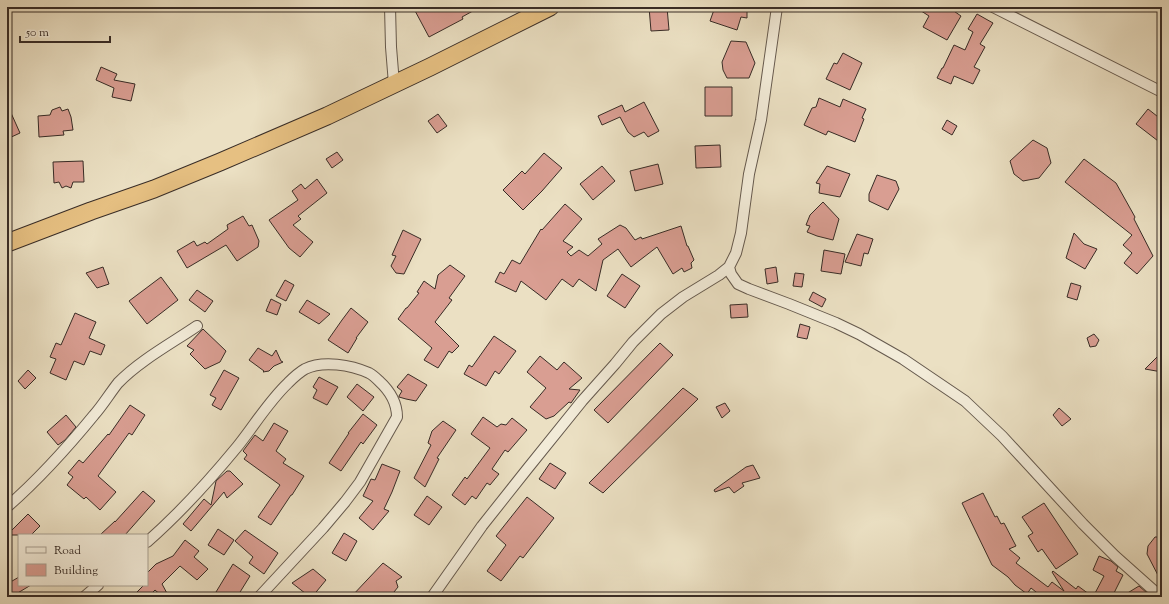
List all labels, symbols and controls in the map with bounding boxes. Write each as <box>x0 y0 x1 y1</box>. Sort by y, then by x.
scale bar <box>20 18 110 44</box>
text: 50 m <box>25 24 49 42</box>
legend <box>18 534 148 586</box>
text: Road <box>54 542 81 560</box>
text: Building <box>54 562 98 580</box>

